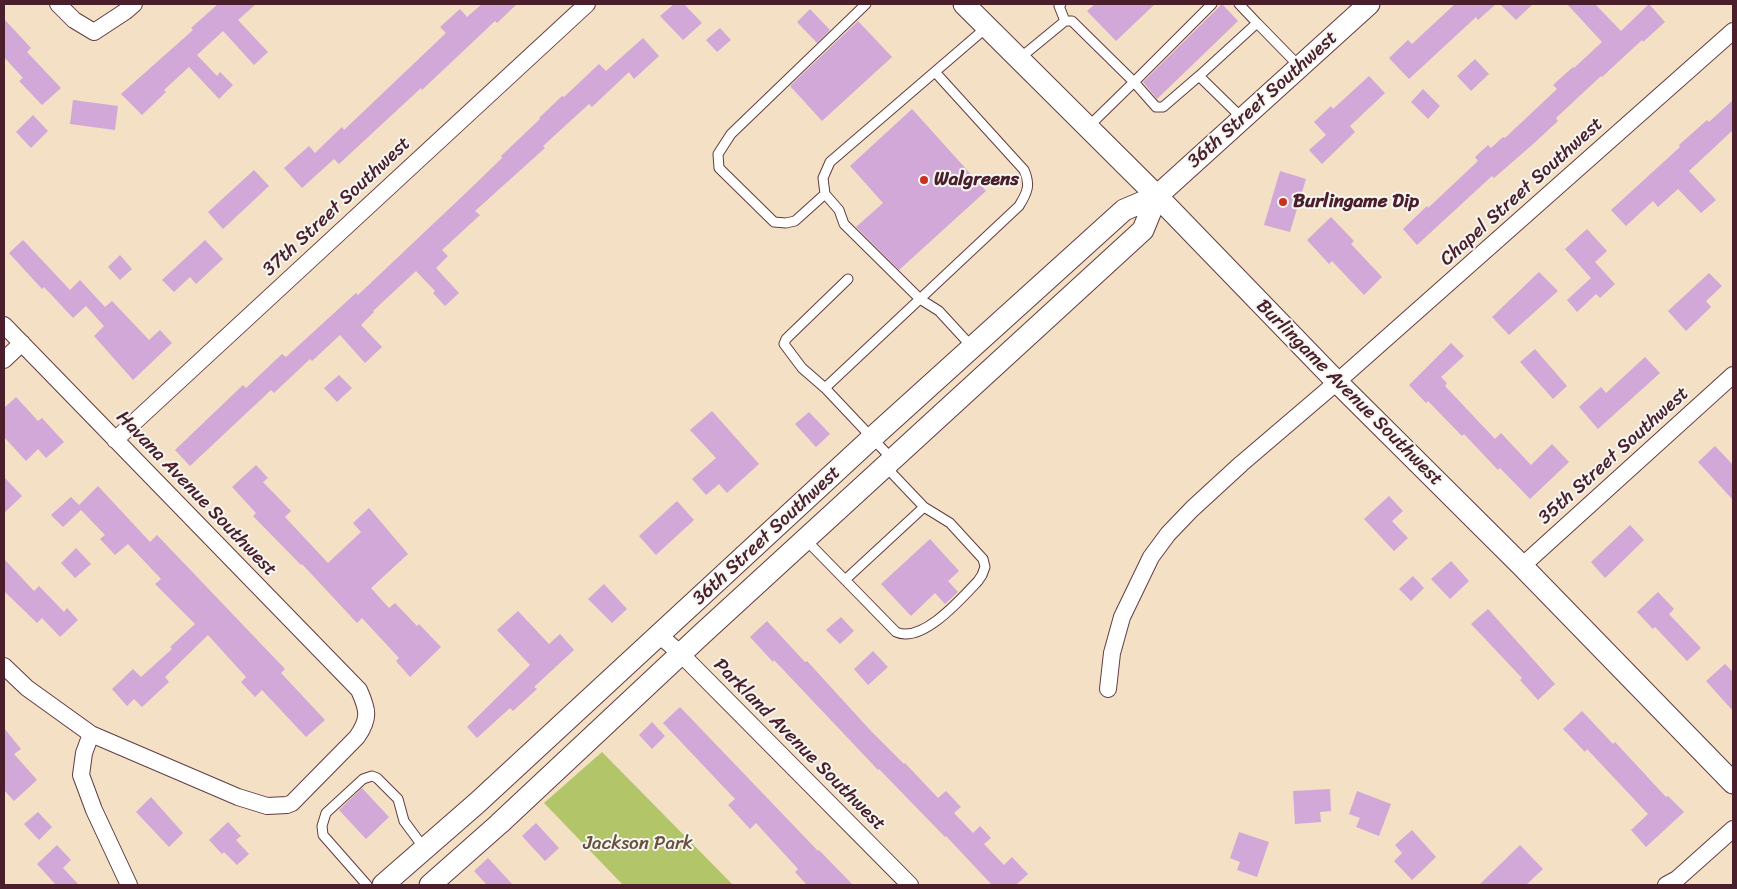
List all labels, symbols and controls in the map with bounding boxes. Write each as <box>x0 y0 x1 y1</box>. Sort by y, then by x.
street label: 36th Street Southwest <box>1183 27 1343 173</box>
street label: Chapel Street Southwest <box>1436 113 1608 271</box>
street label: 37th Street Southwest <box>258 133 416 281</box>
place label: Walgreens <box>934 169 1019 191</box>
marker: Walgreens <box>918 174 930 186</box>
place label: Burlingame Dip <box>1293 191 1419 213</box>
marker: Burlingame Dip <box>1277 196 1289 208</box>
street label: Burlingame Avenue Southwest <box>1251 295 1447 491</box>
street label: 35th Street Southwest <box>1534 382 1694 530</box>
street label: Havana Avenue Southwest <box>111 407 281 581</box>
street label: 36th Street Southwest <box>688 462 846 610</box>
street label: Parkland Avenue Southwest <box>708 654 890 836</box>
park label: Jackson Park <box>583 833 693 855</box>

